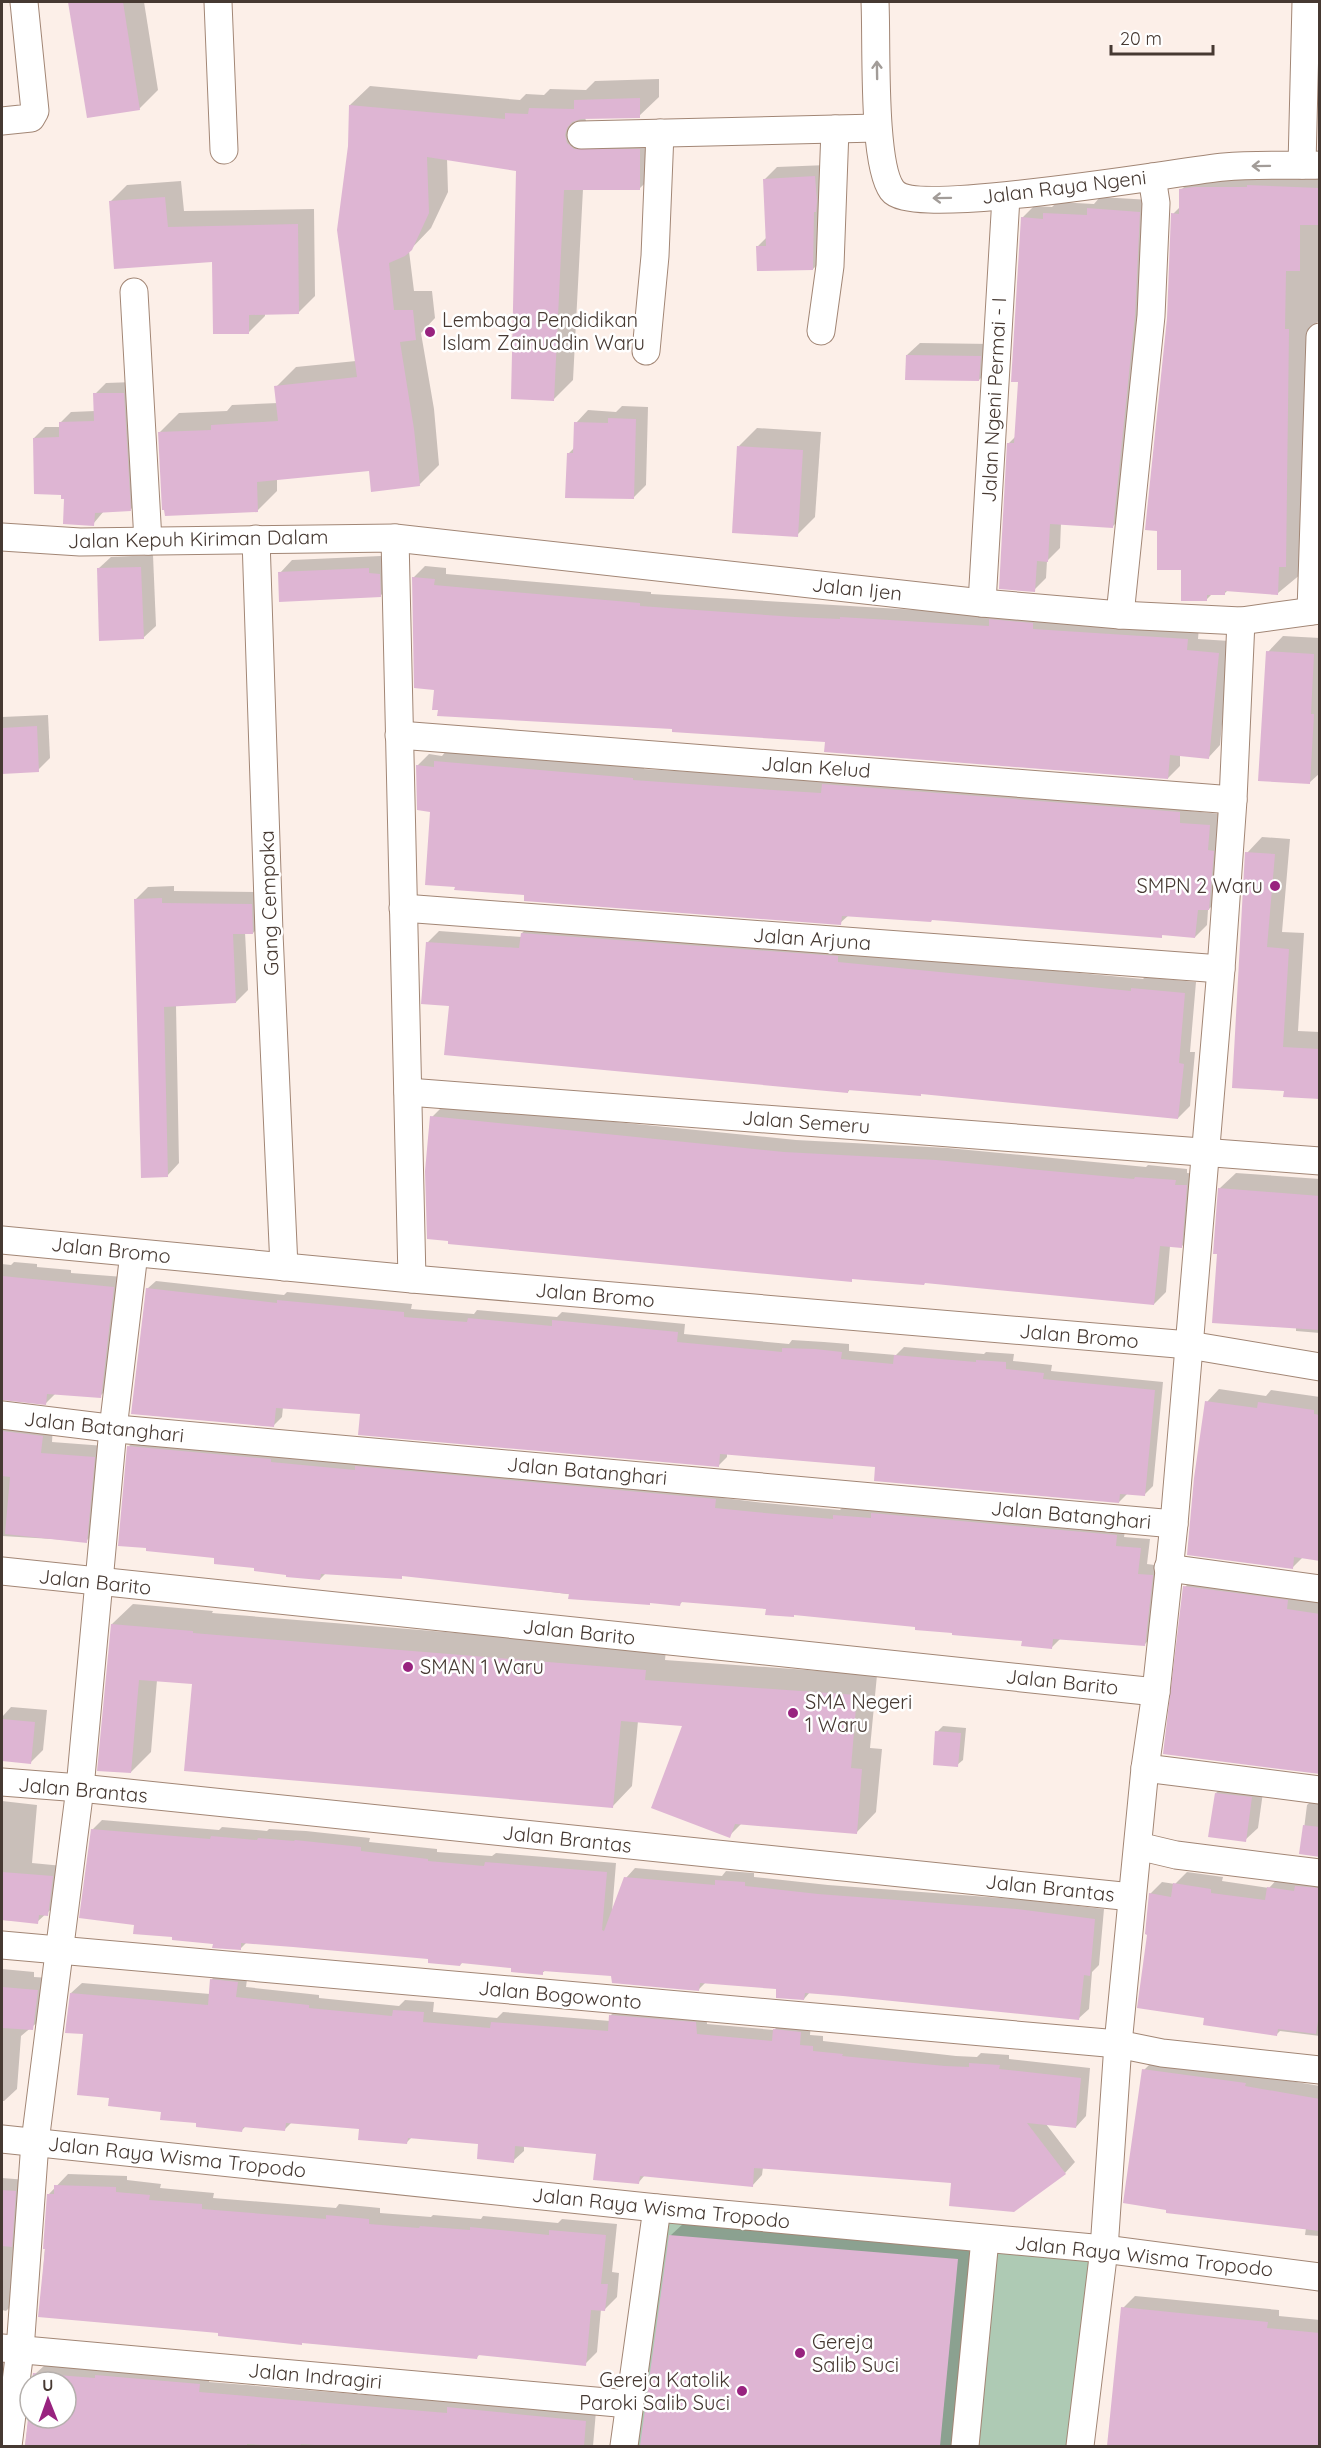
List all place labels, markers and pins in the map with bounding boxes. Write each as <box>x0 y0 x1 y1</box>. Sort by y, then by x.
place label: Lembaga Pendidikan Islam Zainuddin Waru <box>442 307 645 355</box>
marker: Lembaga Pendidikan Islam Zainuddin Waru <box>423 325 437 339</box>
place label: SMPN 2 Waru <box>1136 873 1263 898</box>
marker: SMPN 2 Waru <box>1268 879 1282 893</box>
place label: SMAN 1 Waru <box>420 1654 544 1679</box>
marker: SMAN 1 Waru <box>401 1660 415 1674</box>
place label: SMA Negeri 1 Waru <box>805 1689 912 1737</box>
marker: SMA Negeri 1 Waru <box>786 1706 800 1720</box>
place label: Gereja Salib Suci <box>812 2329 899 2377</box>
marker: Gereja Salib Suci <box>793 2346 807 2360</box>
place label: Gereja Katolik Paroki Salib Suci <box>579 2367 730 2415</box>
marker: Gereja Katolik Paroki Salib Suci <box>735 2384 749 2398</box>

